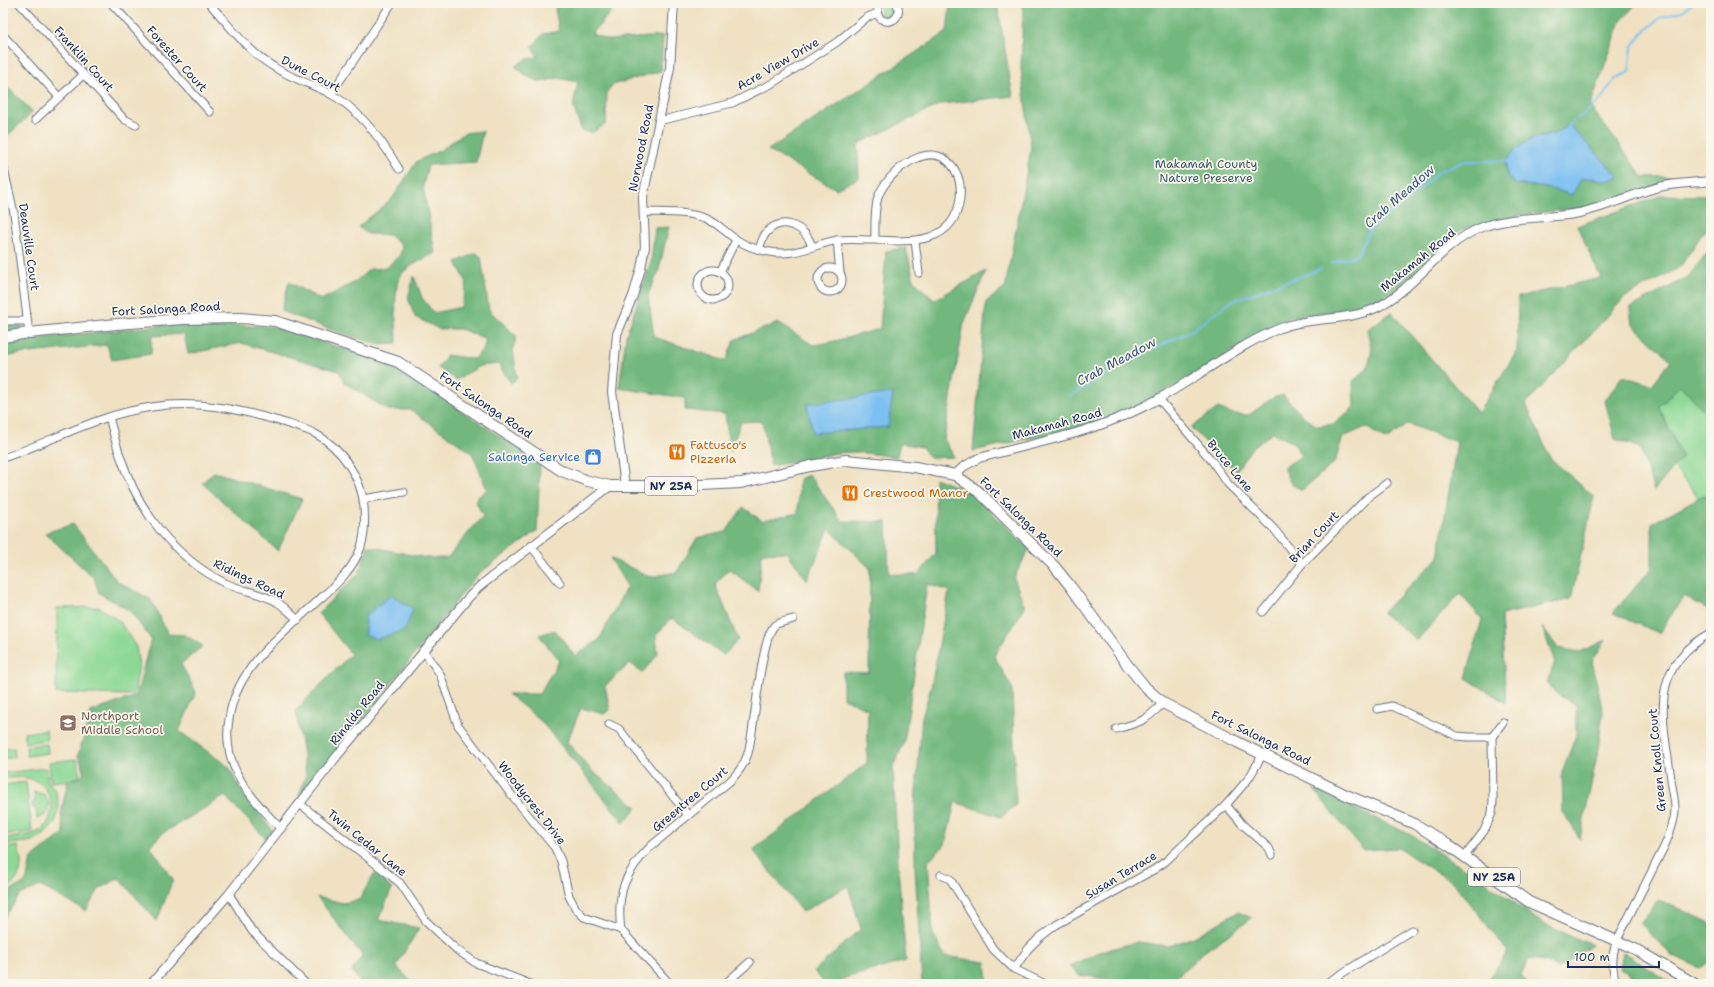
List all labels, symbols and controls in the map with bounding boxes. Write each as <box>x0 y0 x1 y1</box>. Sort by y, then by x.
street label: Franklin Court <box>50 23 118 95</box>
street label: Forester Court <box>143 23 211 95</box>
street label: Acre View Drive <box>734 34 822 94</box>
street label: Dune Court <box>279 52 343 96</box>
street label: Norwood Road <box>625 103 657 193</box>
park label: Makamah County Nature Preserve <box>1155 156 1257 186</box>
water label: Crab Meadow <box>1360 161 1439 232</box>
street label: Deauville Court <box>15 202 43 292</box>
street label: Makamah Road <box>1377 224 1459 295</box>
street label: Fort Salonga Road <box>111 298 221 320</box>
water label: Crab Meadow <box>1073 333 1160 390</box>
street label: Fort Salonga Road <box>436 368 536 442</box>
street label: Makamah Road <box>1010 404 1104 444</box>
street label: Bruce Lane <box>1203 436 1257 496</box>
place label: Fattusco's Pizzeria <box>690 437 747 467</box>
restaurant icon: Fattusco's Pizzeria <box>667 442 687 462</box>
shop icon: Salonga Service <box>583 447 603 467</box>
place label: Salonga Service <box>488 449 580 465</box>
street label: Fort Salonga Road <box>976 473 1066 561</box>
road number: NY 25A <box>645 477 697 495</box>
restaurant icon: Crestwood Manor <box>840 483 860 503</box>
place label: Crestwood Manor <box>863 485 968 501</box>
street label: Brian Court <box>1286 507 1342 567</box>
street label: Ridings Road <box>211 555 288 603</box>
street label: Rinaldo Road <box>326 677 388 749</box>
street label: Fort Salonga Road <box>1209 707 1314 769</box>
place label: Northport Middle School <box>81 708 163 738</box>
street label: Green Knoll Court <box>1645 708 1669 812</box>
school or university icon: Northport Middle School <box>58 713 78 733</box>
street label: Woodycrest Drive <box>494 758 570 848</box>
street label: Greentree Court <box>649 763 731 835</box>
street label: Twin Cedar Lane <box>324 806 410 880</box>
street label: Susan Terrace <box>1082 847 1160 903</box>
road number: NY 25A <box>1468 868 1520 886</box>
scale bar <box>1568 943 1659 969</box>
text: 100 m <box>1574 949 1610 965</box>

